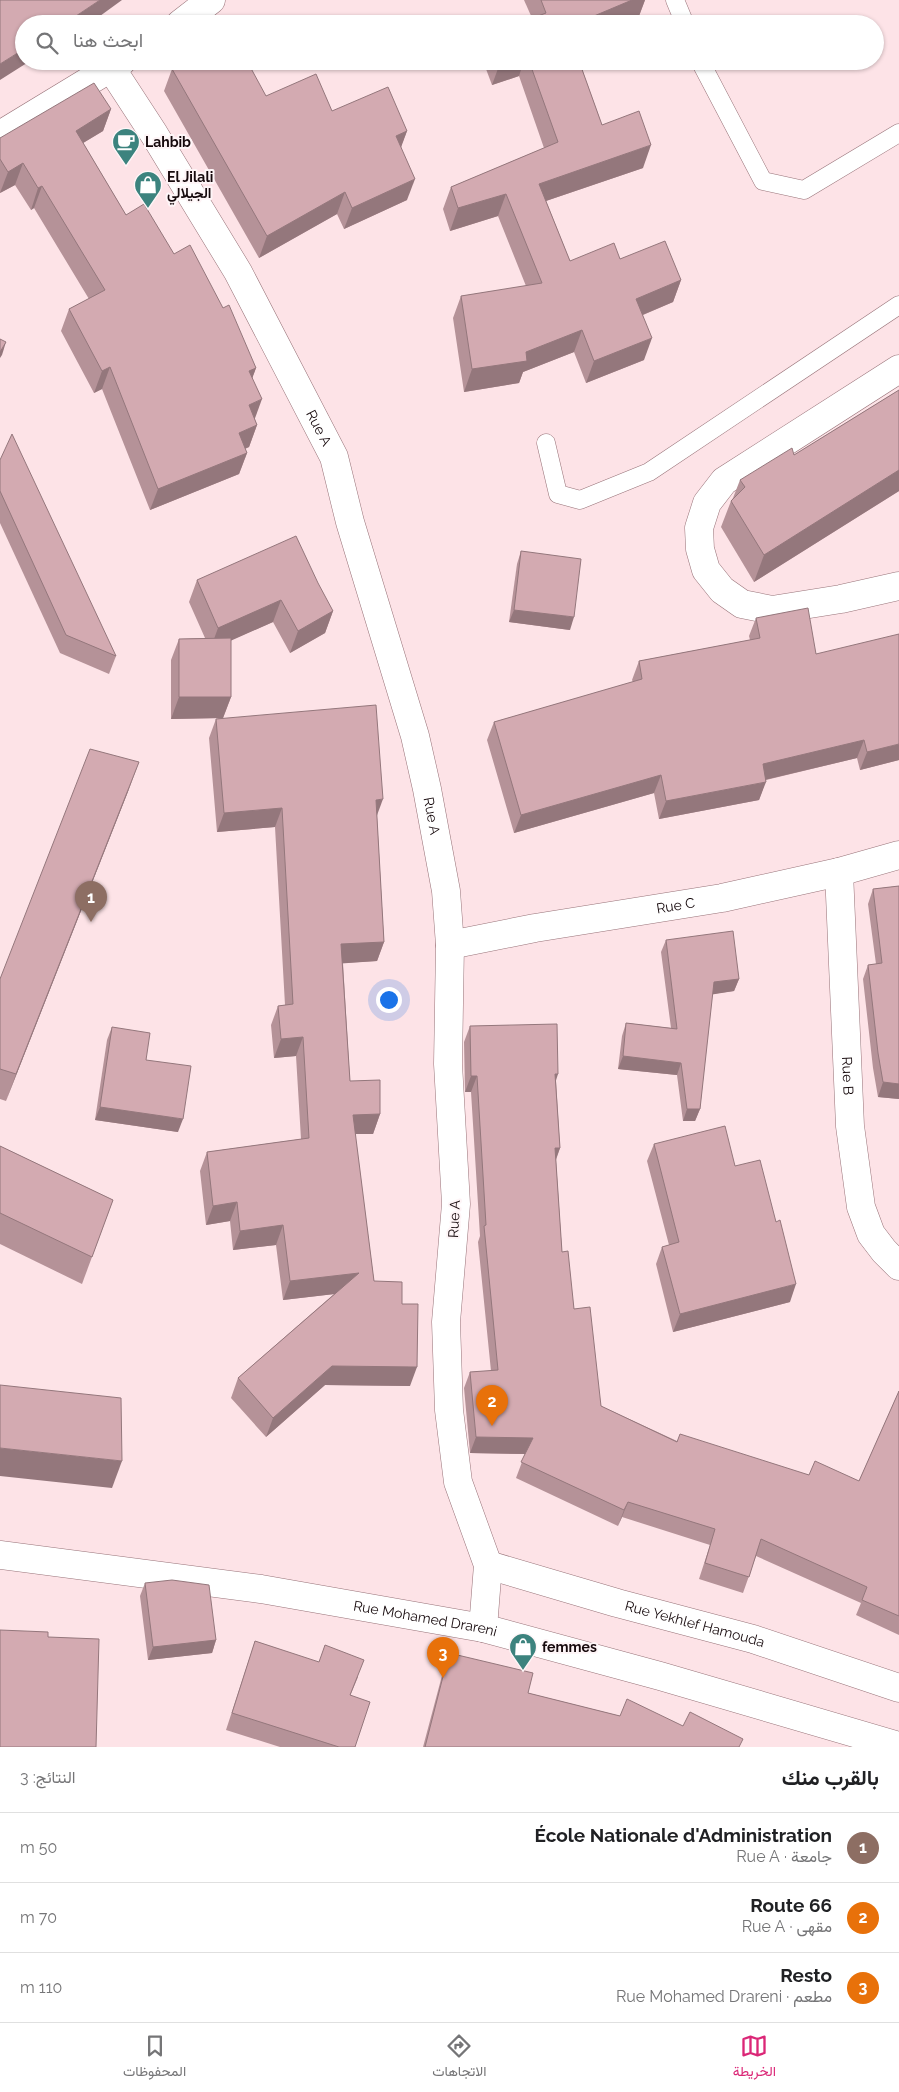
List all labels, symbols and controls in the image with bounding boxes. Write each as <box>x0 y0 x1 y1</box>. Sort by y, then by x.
search box <box>15 15 884 70</box>
icon: search <box>33 29 61 57</box>
text: ابحث هنا <box>73 29 143 51</box>
cafe icon: Lahbib <box>111 127 141 166</box>
place label: Lahbib <box>145 134 191 150</box>
place label: El Jilali الجيلالي <box>167 169 213 205</box>
shop icon: El Jilali الجيلالي <box>133 170 163 209</box>
street label: Rue A <box>303 407 335 449</box>
street label: Rue A <box>421 796 443 837</box>
pin: 1 <box>75 881 107 922</box>
street label: Rue C <box>655 894 696 916</box>
your location <box>376 987 402 1013</box>
street label: Rue B <box>839 1056 857 1095</box>
street label: Rue A <box>445 1199 463 1238</box>
pin: 2 <box>476 1385 508 1426</box>
street label: Rue Mohamed Drareni <box>352 1597 499 1639</box>
street label: Rue Yekhlef Hamouda <box>623 1597 767 1650</box>
shop icon: femmes <box>508 1632 538 1671</box>
pin: 3 <box>427 1637 459 1678</box>
place label: femmes <box>542 1639 597 1655</box>
text: بالقرب منك <box>782 1765 879 1790</box>
text: النتائج: 3 <box>20 1768 76 1787</box>
text: École Nationale d'Administration <box>535 1824 832 1846</box>
text: 50 m <box>20 1838 57 1857</box>
text: 1 <box>859 1838 867 1857</box>
text: جامعة · Rue A <box>736 1847 832 1866</box>
text: Route 66 <box>750 1894 832 1916</box>
text: 70 m <box>20 1908 57 1927</box>
text: 2 <box>858 1908 868 1927</box>
text: مقهى · Rue A <box>742 1917 832 1936</box>
text: Resto <box>780 1964 832 1986</box>
text: 110 m <box>20 1978 62 1997</box>
text: 3 <box>859 1978 867 1997</box>
text: مطعم · Rue Mohamed Drareni <box>616 1987 832 2006</box>
tab: المحفوظات <box>123 2032 186 2084</box>
tab: الاتجاهات <box>432 2032 487 2084</box>
tab: الخريطة <box>733 2032 776 2084</box>

